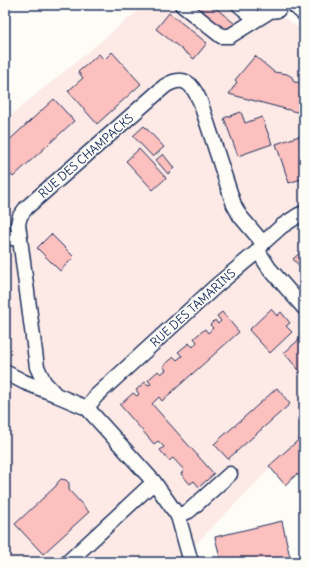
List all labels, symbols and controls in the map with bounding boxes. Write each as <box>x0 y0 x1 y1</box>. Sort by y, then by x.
street label: RUE DES CHAMPACKS <box>35 110 137 201</box>
street label: RUE DES TAMARINS <box>147 265 239 350</box>

